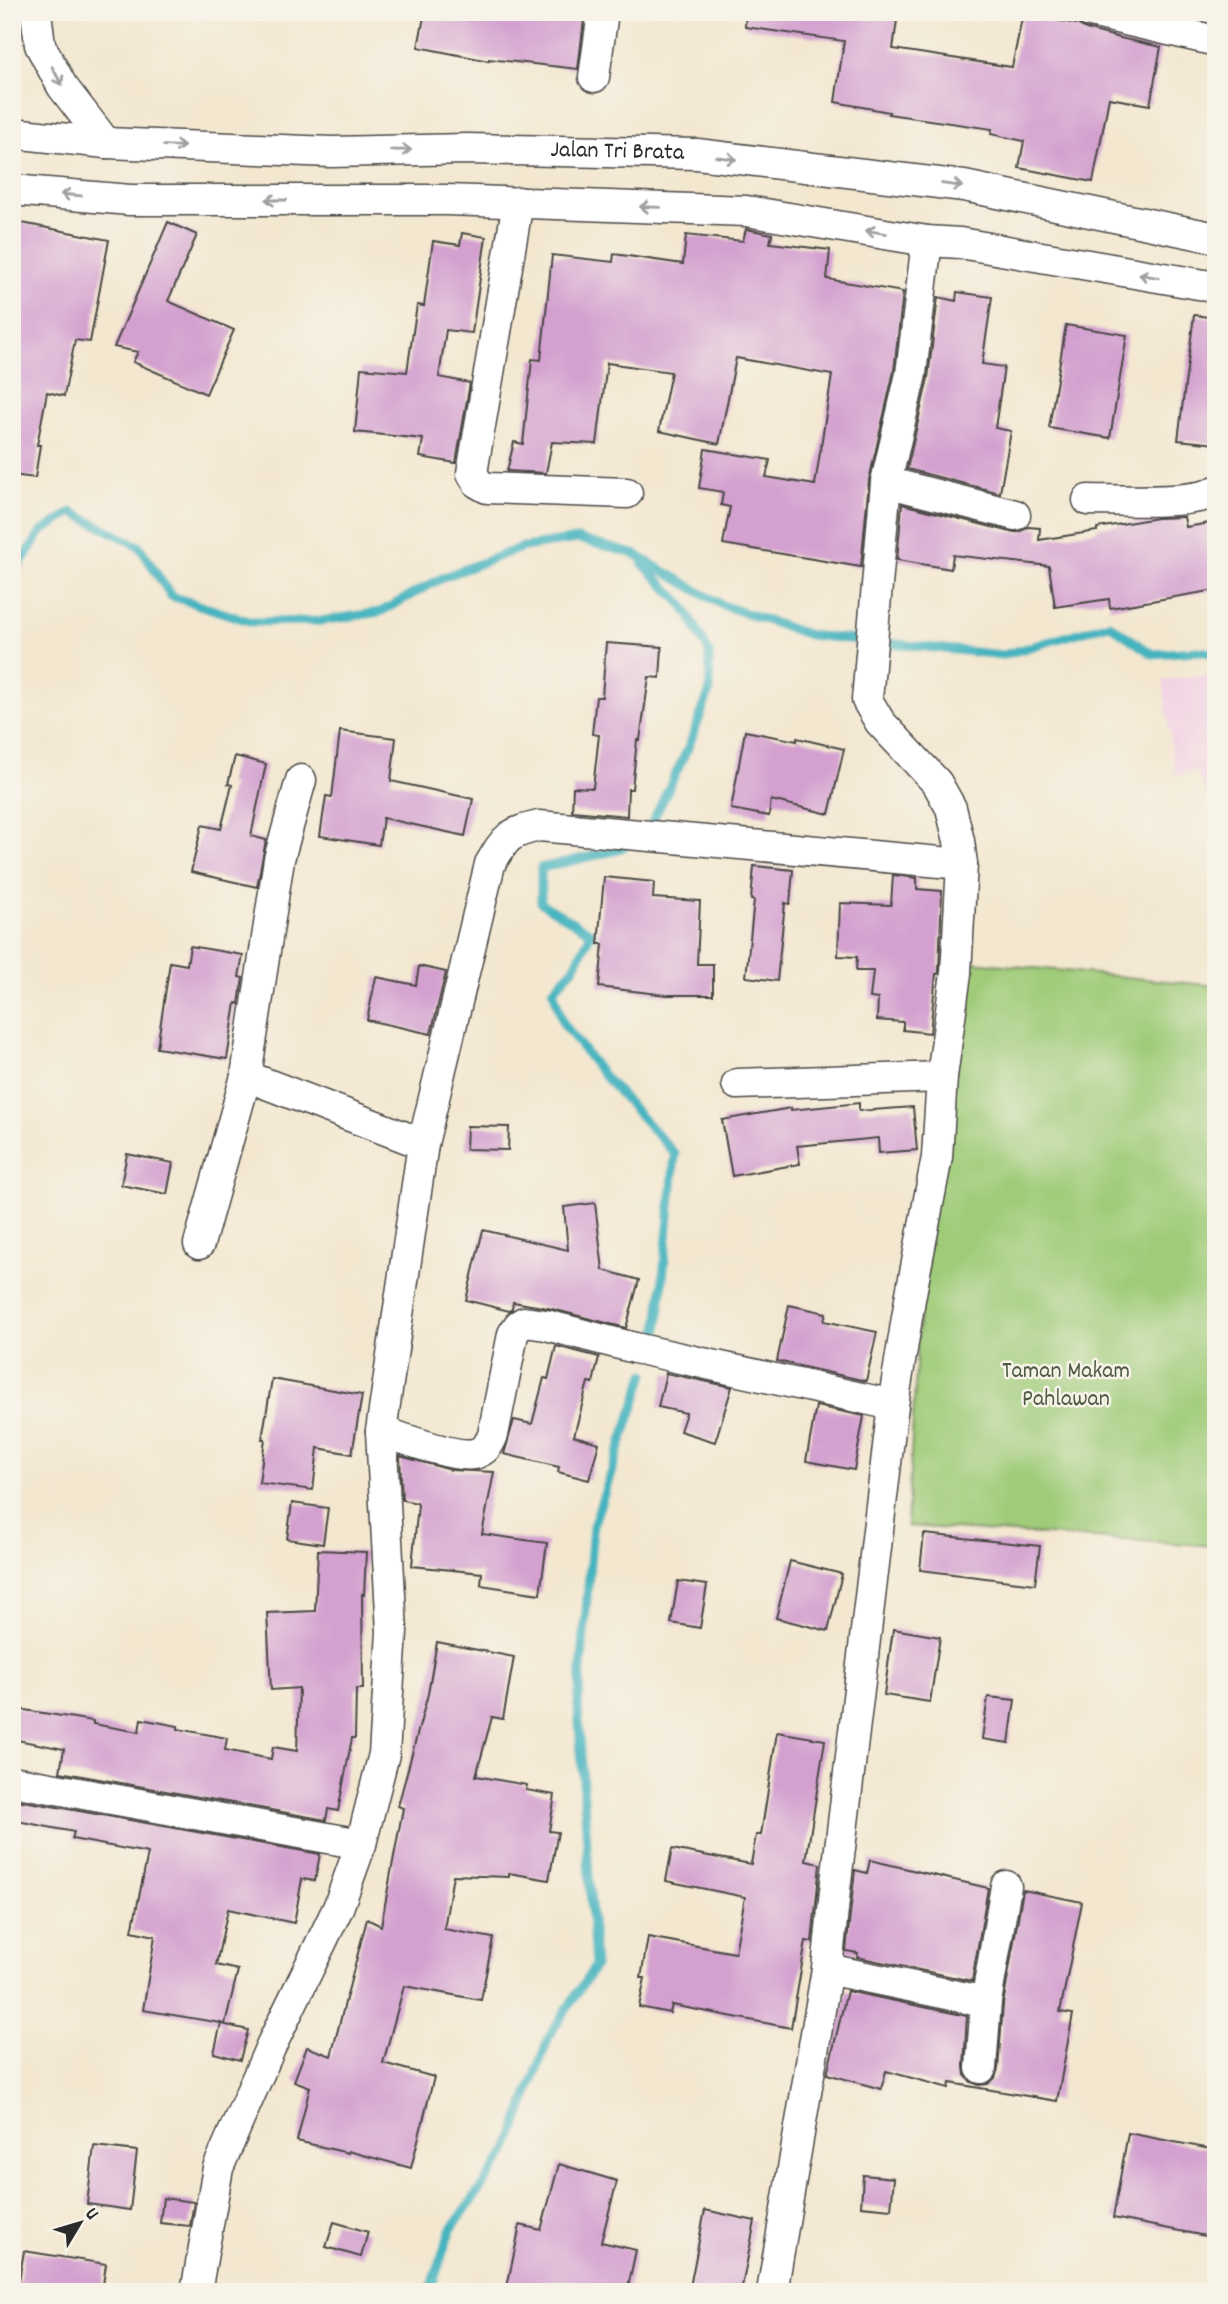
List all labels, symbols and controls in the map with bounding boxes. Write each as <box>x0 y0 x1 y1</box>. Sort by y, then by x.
one-way arrow <box>50 65 64 86</box>
street label: Jalan Tri Brata <box>550 134 685 171</box>
one-way arrow <box>162 139 185 152</box>
one-way arrow <box>389 143 412 157</box>
one-way arrow <box>715 151 737 164</box>
one-way arrow <box>940 179 963 192</box>
one-way arrow <box>60 188 83 201</box>
one-way arrow <box>264 193 287 207</box>
one-way arrow <box>639 201 662 214</box>
one-way arrow <box>865 225 887 238</box>
one-way arrow <box>1138 269 1160 282</box>
park label: Taman Makam Pahlawan <box>1002 1355 1130 1417</box>
north arrow <box>46 2188 116 2258</box>
text: U <box>77 2203 104 2227</box>

